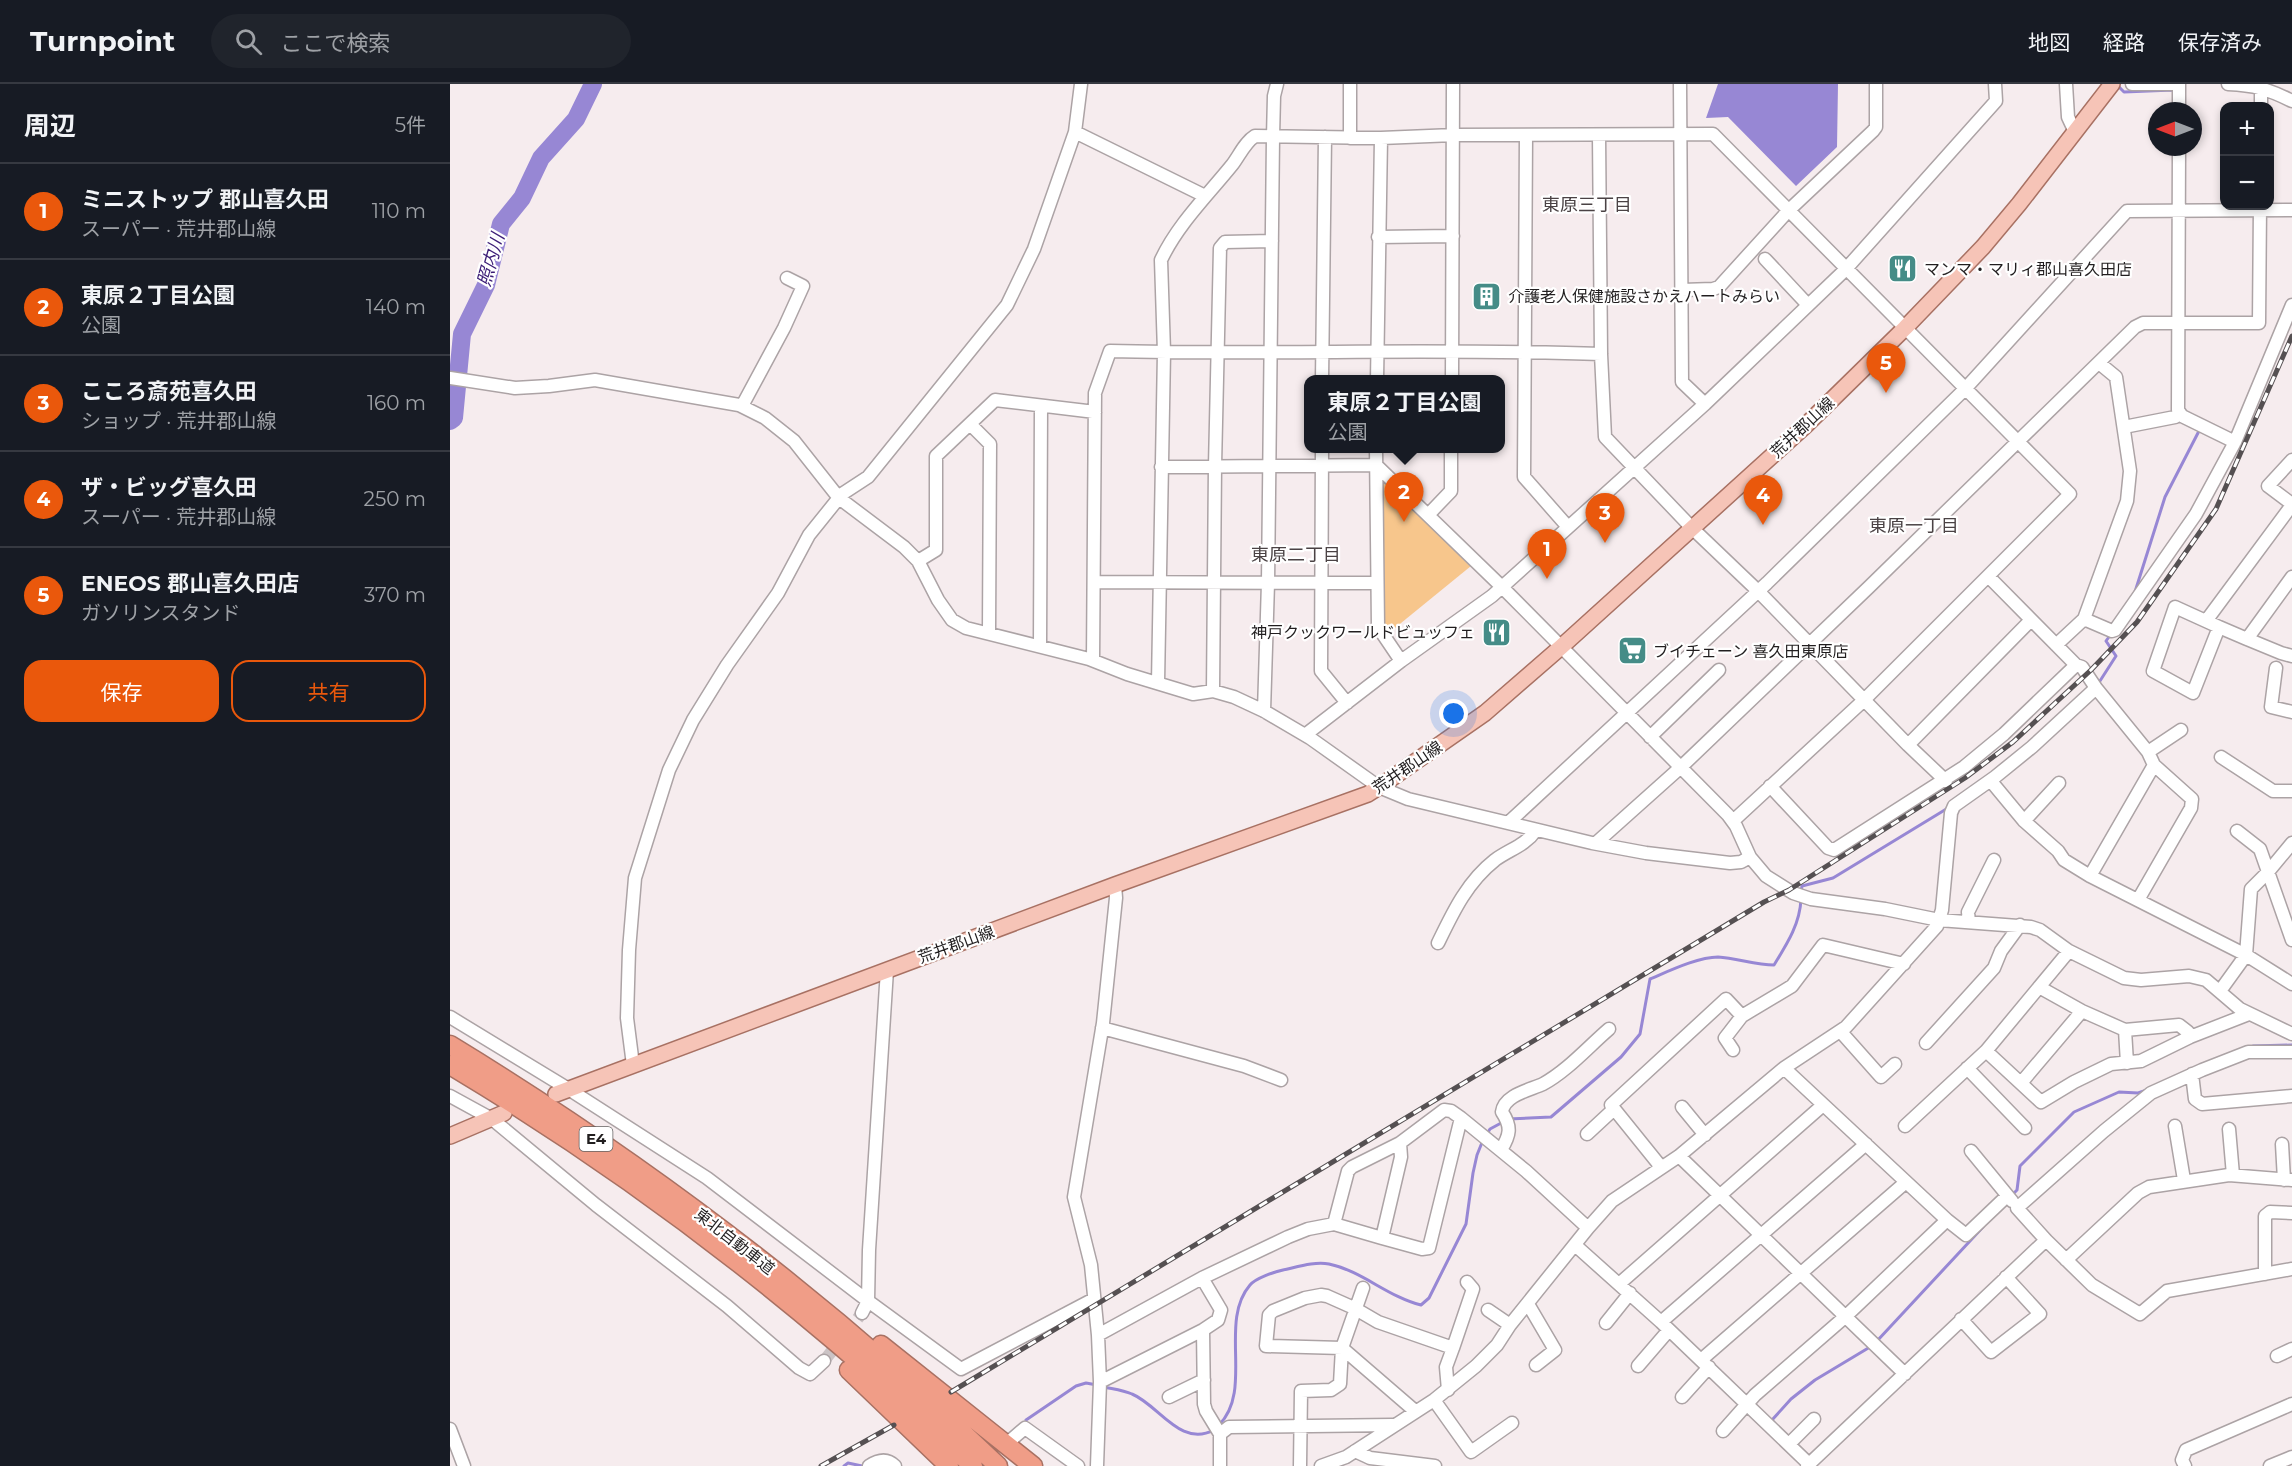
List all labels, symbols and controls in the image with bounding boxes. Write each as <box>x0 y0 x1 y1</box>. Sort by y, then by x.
search box <box>211 14 631 68</box>
text: Turnpoint <box>30 24 175 58</box>
icon: search <box>232 25 265 58</box>
text: ここで検索 <box>280 30 390 57</box>
text: 地図 <box>2028 30 2070 55</box>
text: 経路 <box>2103 30 2145 55</box>
text: 保存済み <box>2178 30 2262 55</box>
north arrow <box>2148 102 2202 156</box>
map controls <box>2220 102 2274 210</box>
button: + <box>2220 102 2274 156</box>
text: 周辺 <box>24 110 76 142</box>
text: 5件 <box>395 113 426 137</box>
button: − <box>2220 156 2274 210</box>
text: ミニストップ 郡山喜久田 <box>81 186 329 213</box>
district label: 東原三丁目 <box>1542 194 1632 216</box>
text: 1 <box>40 199 47 223</box>
text: 110 m <box>372 199 426 223</box>
text: スーパー · 荒井郡山線 <box>81 217 276 241</box>
water label: 照内川 <box>473 229 510 289</box>
restaurant icon: マンマ・マリィ郡山喜久田店 <box>1887 253 1919 285</box>
place label: マンマ・マリィ郡山喜久田店 <box>1924 260 2132 279</box>
building icon: 介護老人保健施設さかえハートみらい <box>1471 280 1503 312</box>
text: 東原２丁目公園 <box>81 282 235 309</box>
place label: 介護老人保健施設さかえハートみらい <box>1508 287 1780 306</box>
text: 2 <box>38 295 49 319</box>
text: 140 m <box>366 295 426 319</box>
text: 公園 <box>81 313 121 337</box>
pin: 5 <box>1866 344 1906 393</box>
popup <box>1304 375 1505 453</box>
text: こころ斎苑喜久田 <box>81 378 257 405</box>
text: 東原２丁目公園 <box>1327 389 1482 416</box>
text: 3 <box>38 391 49 415</box>
text: 160 m <box>367 391 426 415</box>
street label: 荒井郡山線 <box>1767 393 1838 462</box>
text: ショップ · 荒井郡山線 <box>81 409 277 433</box>
text: 公園 <box>1327 420 1367 444</box>
pin: 2 <box>1384 472 1424 522</box>
text: ザ・ビッグ喜久田 <box>81 474 257 501</box>
pin: 4 <box>1744 476 1782 525</box>
text: 4 <box>37 487 50 511</box>
text: 250 m <box>364 487 426 511</box>
pin: 3 <box>1586 494 1624 543</box>
text: スーパー · 荒井郡山線 <box>81 505 276 529</box>
district label: 東原一丁目 <box>1869 515 1959 537</box>
pin: 1 <box>1528 530 1566 579</box>
district label: 東原二丁目 <box>1251 544 1341 566</box>
text: ENEOS 郡山喜久田店 <box>81 570 299 597</box>
text: 5 <box>38 583 49 607</box>
text: 370 m <box>364 583 426 607</box>
text: ガソリンスタンド <box>81 601 241 625</box>
restaurant icon: 神戸クックワールドビュッフェ <box>1480 616 1512 648</box>
place label: 神戸クックワールドビュッフェ <box>1251 623 1475 642</box>
supermarket icon: ブイチェーン 喜久田東原店 <box>1616 635 1648 667</box>
place label: ブイチェーン 喜久田東原店 <box>1653 642 1848 661</box>
button: 保存 <box>24 660 219 722</box>
button: 共有 <box>231 660 426 722</box>
your location <box>1439 699 1468 728</box>
street label: 荒井郡山線 <box>1369 737 1446 798</box>
street label: 荒井郡山線 <box>915 922 997 967</box>
road number: E4 <box>580 1127 612 1151</box>
street label: 東北自動車道 <box>691 1204 778 1278</box>

